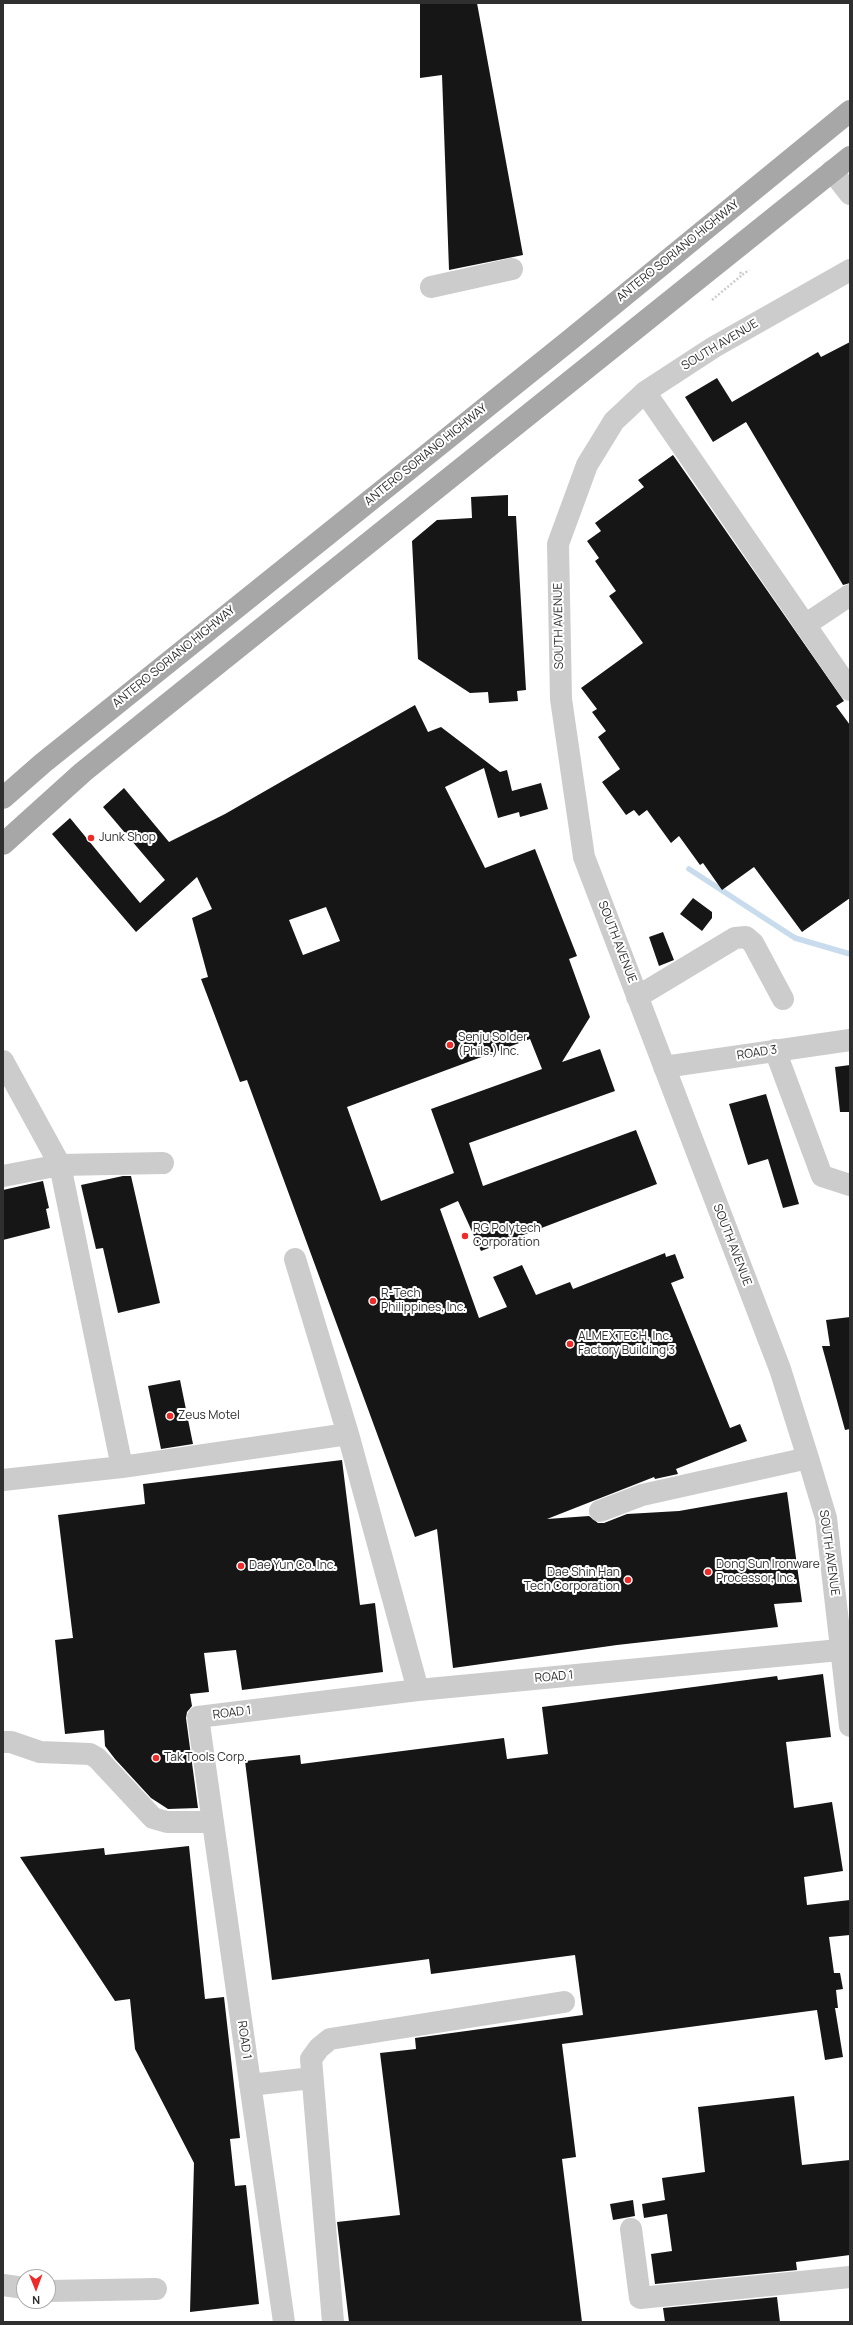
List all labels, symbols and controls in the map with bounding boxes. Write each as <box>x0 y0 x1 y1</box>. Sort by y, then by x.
street label: ANTERO SORIANO HIGHWAY <box>614 197 742 305</box>
street label: SOUTH AVENUE <box>679 317 761 373</box>
street label: ANTERO SORIANO HIGHWAY <box>362 401 490 509</box>
street label: SOUTH AVENUE <box>551 583 567 669</box>
street label: ANTERO SORIANO HIGHWAY <box>110 603 238 711</box>
place label: Junk Shop <box>99 831 156 845</box>
marker: Junk Shop <box>86 833 96 843</box>
street label: SOUTH AVENUE <box>595 899 639 985</box>
place label: Senju Solder (Phils.) Inc. <box>458 1031 528 1059</box>
marker: Senju Solder (Phils.) Inc. <box>445 1040 455 1050</box>
street label: ROAD 3 <box>736 1043 778 1063</box>
street label: SOUTH AVENUE <box>710 1202 754 1288</box>
place label: RG Polytech Corporation <box>473 1222 541 1250</box>
marker: RG Polytech Corporation <box>460 1231 470 1241</box>
place label: R-Tech Philippines, Inc. <box>381 1287 466 1315</box>
marker: R-Tech Philippines, Inc. <box>368 1296 378 1306</box>
place label: ALMEXTECH, Inc. Factory Building 3 <box>578 1330 675 1358</box>
marker: ALMEXTECH, Inc. Factory Building 3 <box>565 1339 575 1349</box>
place label: Zeus Motel <box>178 1409 240 1423</box>
marker: Zeus Motel <box>165 1411 175 1421</box>
street label: SOUTH AVENUE <box>816 1509 842 1597</box>
place label: Dong Sun Ironware Processor, Inc. <box>716 1558 820 1586</box>
place label: Dae Yun Co. Inc. <box>249 1559 336 1573</box>
marker: Dae Yun Co. Inc. <box>236 1561 246 1571</box>
place label: Dae Shin Han Tech Corporation <box>524 1566 620 1594</box>
marker: Dong Sun Ironware Processor, Inc. <box>703 1567 713 1577</box>
marker: Dae Shin Han Tech Corporation <box>623 1575 633 1585</box>
street label: ROAD 1 <box>534 1668 574 1686</box>
street label: ROAD 1 <box>212 1703 252 1723</box>
place label: Tak Tools Corp. <box>164 1751 247 1765</box>
marker: Tak Tools Corp. <box>151 1753 161 1763</box>
street label: ROAD 1 <box>234 2020 254 2060</box>
north arrow <box>16 2269 56 2309</box>
text: N <box>32 2293 40 2308</box>

